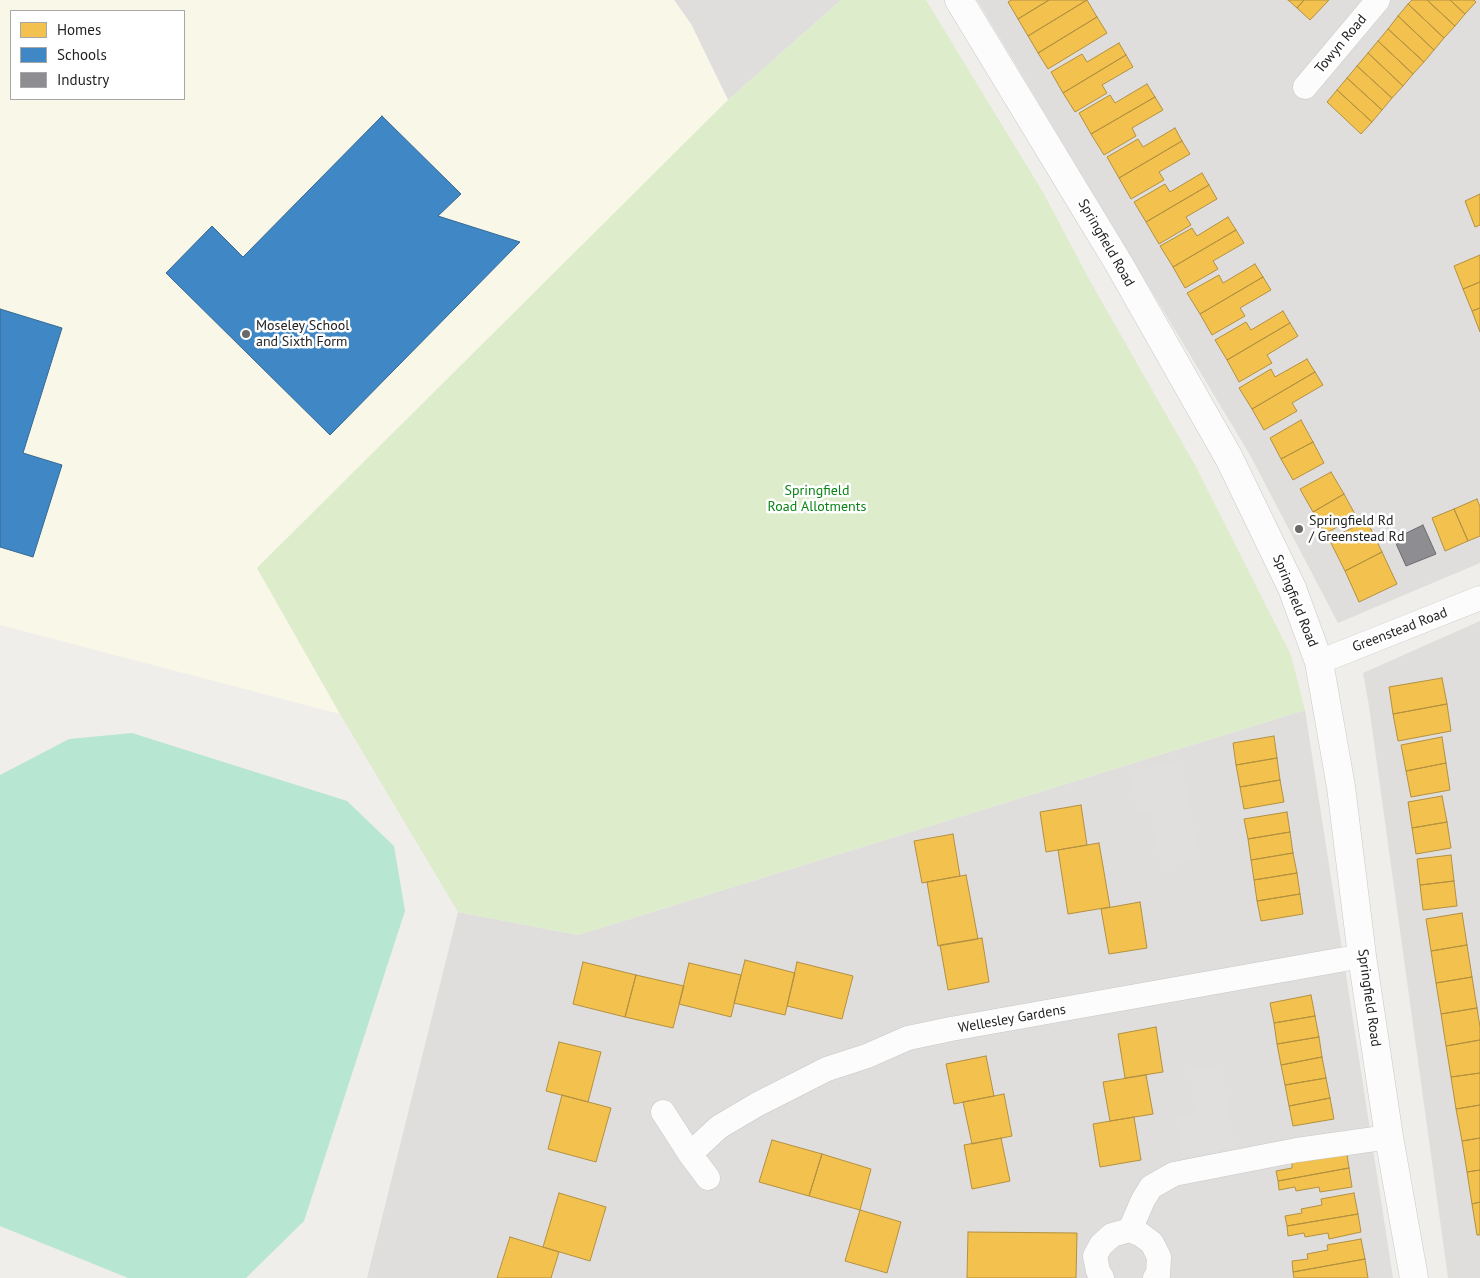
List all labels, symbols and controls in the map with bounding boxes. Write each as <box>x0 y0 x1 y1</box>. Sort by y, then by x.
legend <box>10 10 185 100</box>
street label: Towyn Road <box>1312 11 1370 77</box>
text: Homes <box>57 20 101 39</box>
text: Schools <box>57 45 107 64</box>
text: Industry <box>57 70 109 89</box>
street label: Springfield Road <box>1074 196 1138 290</box>
place label: Moseley School and Sixth Form <box>256 318 349 351</box>
marker: Moseley School and Sixth Form <box>240 328 252 340</box>
park label: Springfield Road Allotments <box>768 483 866 516</box>
place label: Springfield Rd / Greenstead Rd <box>1309 513 1404 546</box>
marker: Springfield Rd / Greenstead Rd <box>1293 523 1305 535</box>
street label: Springfield Road <box>1269 552 1321 650</box>
street label: Greenstead Road <box>1350 604 1450 656</box>
street label: Springfield Road <box>1354 948 1384 1048</box>
street label: Wellesley Gardens <box>957 1001 1067 1037</box>

